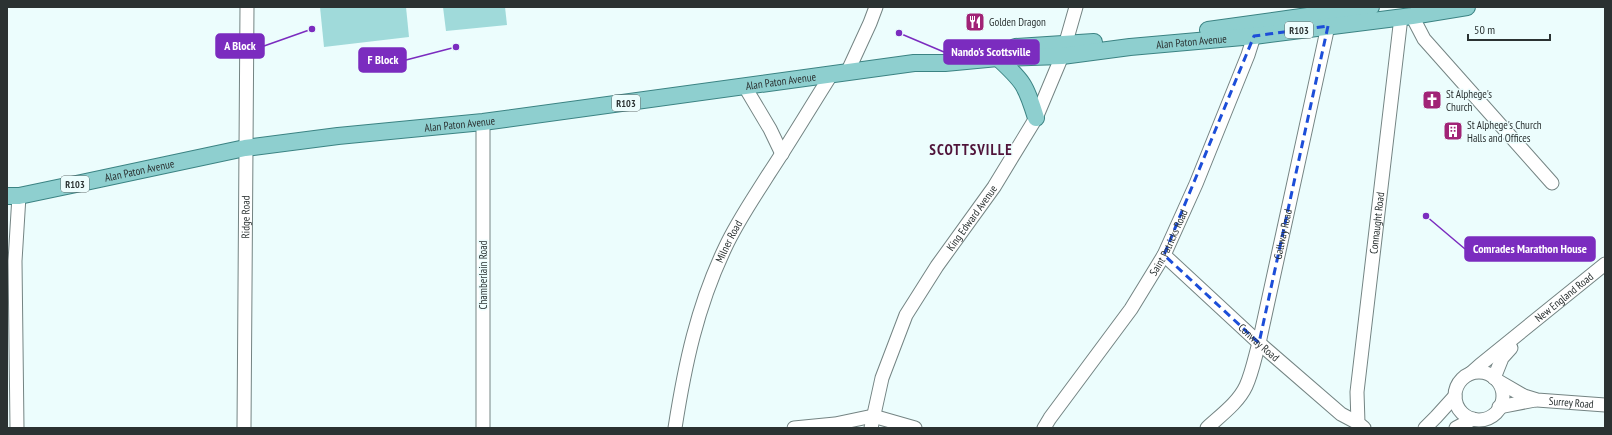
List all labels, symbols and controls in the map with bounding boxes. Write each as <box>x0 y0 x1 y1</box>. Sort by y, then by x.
restaurant icon: Golden Dragon <box>964 11 986 33</box>
place label: Golden Dragon <box>989 15 1046 29</box>
scale bar <box>1468 16 1550 42</box>
road number: R103 <box>1285 22 1313 38</box>
text: 50 m <box>1474 22 1495 37</box>
street label: Alan Paton Avenue <box>1155 31 1228 52</box>
callout: A Block <box>216 34 264 58</box>
text: A Block <box>223 38 256 53</box>
callout: Nando's Scottsville <box>944 40 1039 64</box>
text: Nando's Scottsville <box>951 44 1031 59</box>
callout: F Block <box>359 48 406 72</box>
text: F Block <box>368 52 398 67</box>
street label: Alan Paton Avenue <box>745 69 817 93</box>
place label: St Alphege's Church <box>1446 87 1492 114</box>
church icon: St Alphege's Church <box>1421 89 1443 111</box>
road number: R103 <box>612 95 640 111</box>
street label: Alan Paton Avenue <box>424 113 496 135</box>
place label: St Alphege's Church Halls and Offices <box>1467 118 1542 145</box>
building icon: St Alphege's Church Halls and Offices <box>1442 120 1464 142</box>
district label: SCOTTSVILLE <box>929 140 1013 159</box>
street label: Alan Paton Avenue <box>103 156 176 185</box>
road number: R103 <box>61 176 89 192</box>
street label: King Edward Avenue <box>943 182 1000 254</box>
street label: Connaught Road <box>1366 191 1387 255</box>
street label: Ridge Road <box>238 195 253 239</box>
street label: Saint Patricks Road <box>1146 207 1191 278</box>
street label: Gallway Road <box>1270 208 1295 261</box>
street label: Milner Road <box>712 218 745 265</box>
callout: Comrades Marathon House <box>1465 237 1595 261</box>
street label: Chamberlain Road <box>476 240 490 310</box>
text: Comrades Marathon House <box>1473 241 1587 256</box>
street label: New England Road <box>1532 269 1596 325</box>
street label: Conway Road <box>1235 320 1282 365</box>
street label: Surrey Road <box>1548 394 1594 411</box>

